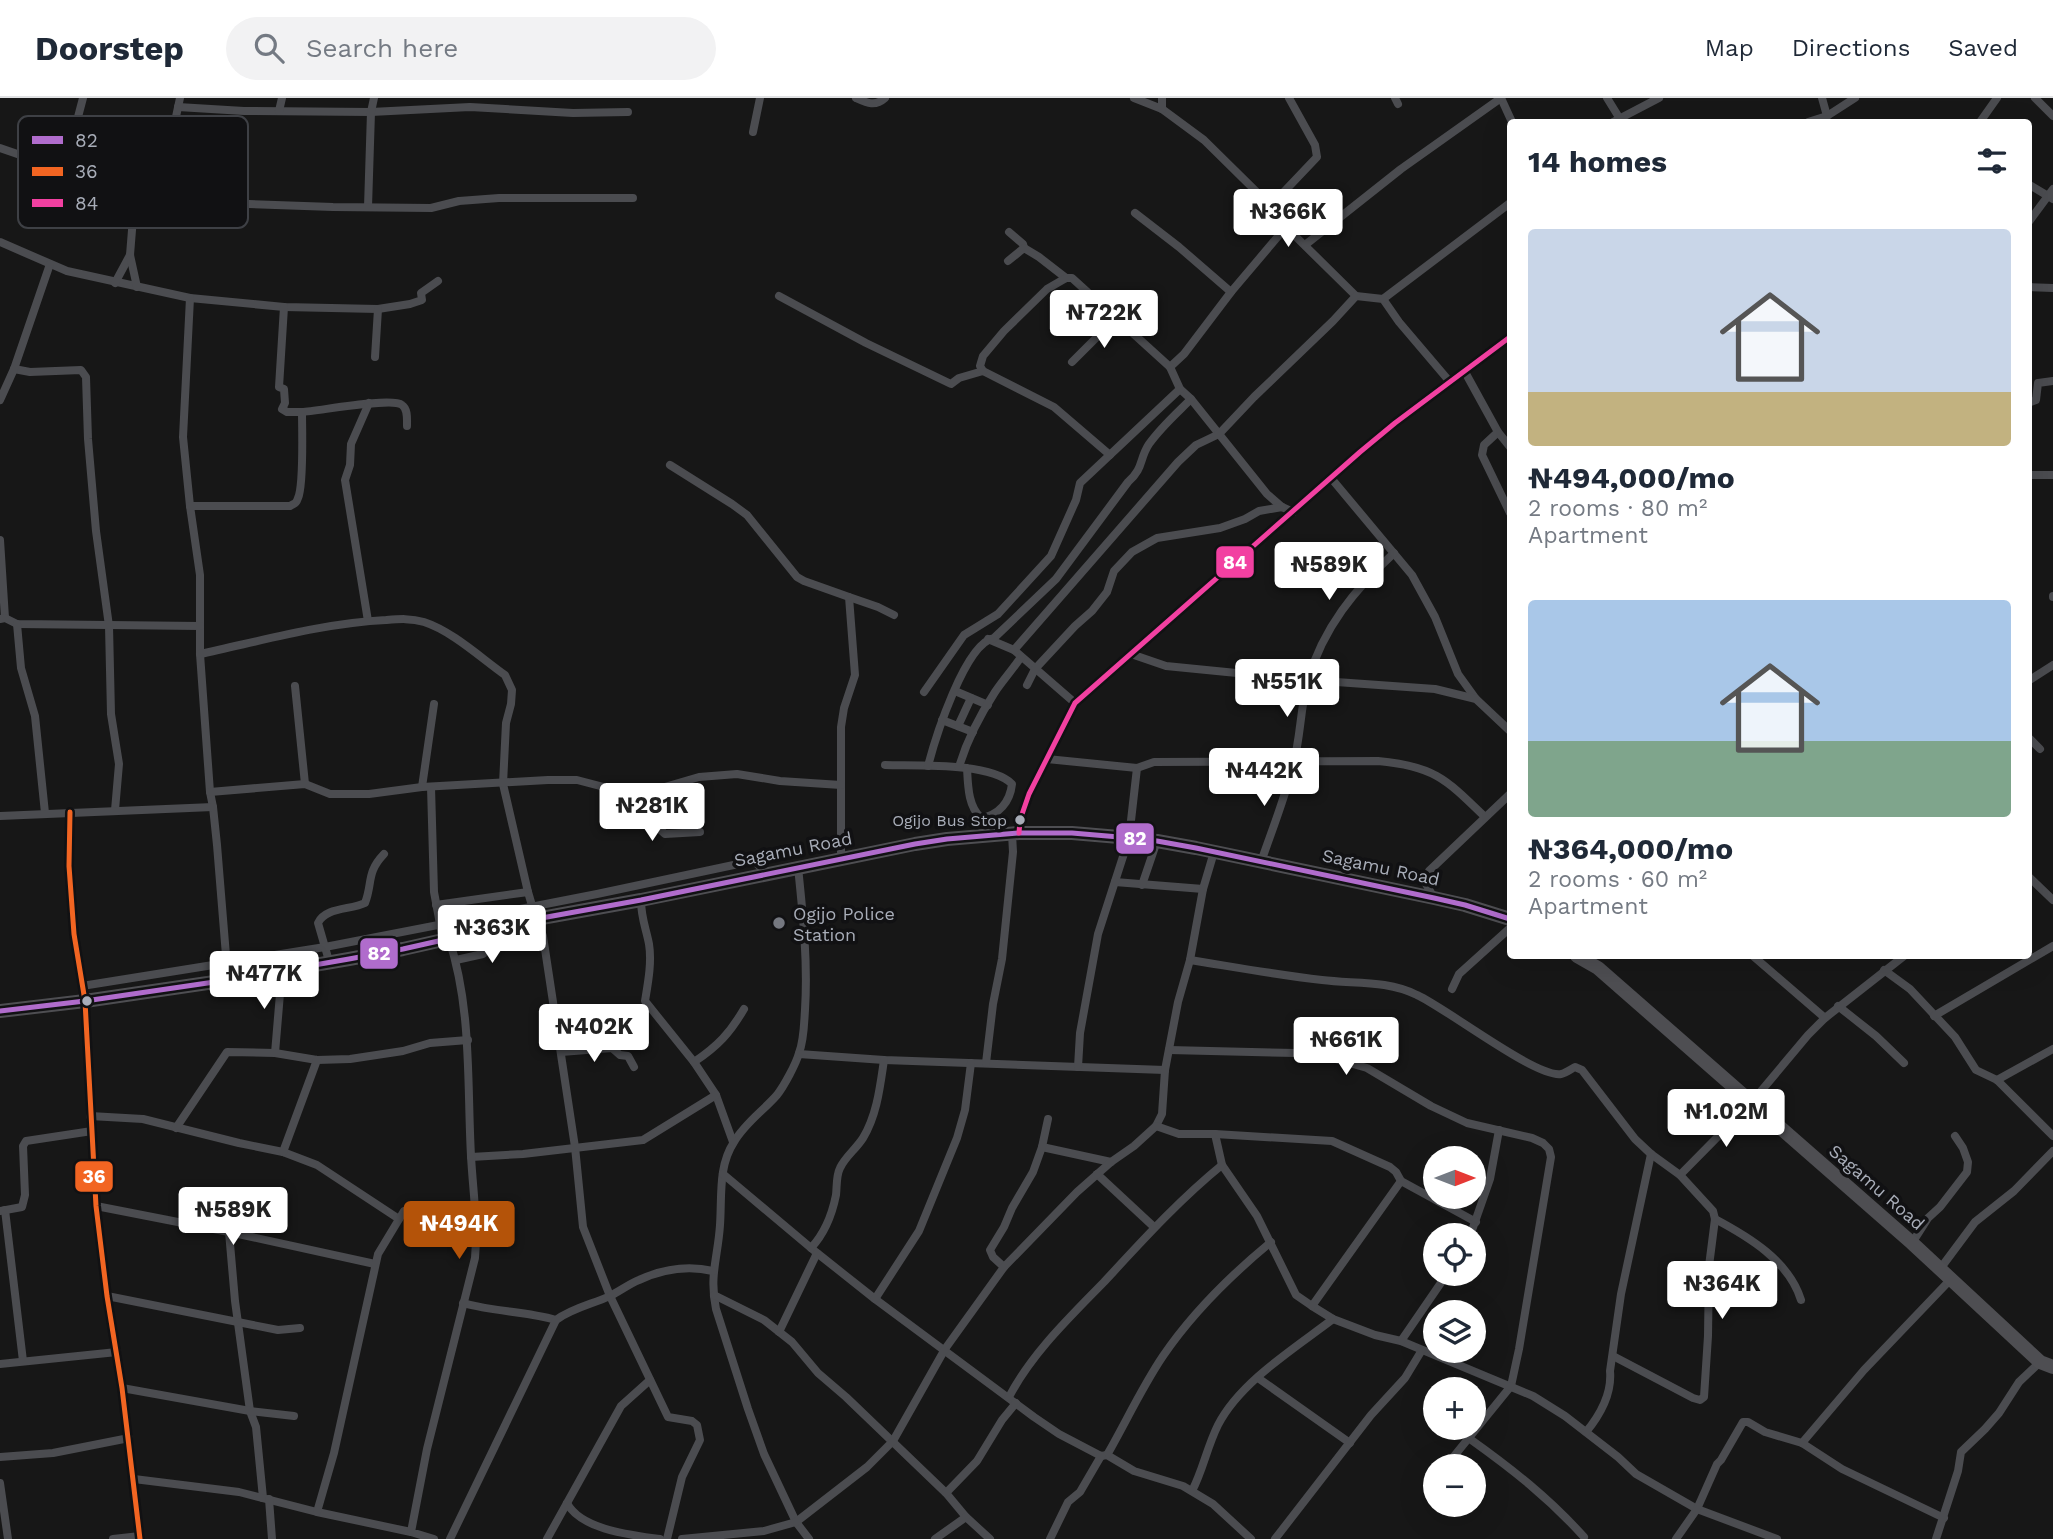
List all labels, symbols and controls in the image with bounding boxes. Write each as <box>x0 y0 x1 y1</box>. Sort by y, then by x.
search box <box>226 17 716 80</box>
text: Doorstep <box>35 29 184 68</box>
icon: search <box>250 29 288 67</box>
text: Search here <box>306 33 458 63</box>
text: Map <box>1705 34 1754 62</box>
text: Directions <box>1792 34 1910 62</box>
text: Saved <box>1948 34 2018 62</box>
legend <box>18 116 248 228</box>
text: 82 <box>75 129 98 152</box>
icon: filters <box>1973 142 2011 180</box>
text: 14 homes <box>1528 144 1667 179</box>
text: 36 <box>75 160 98 183</box>
pin: ₦366K <box>1239 190 1337 249</box>
text: 84 <box>75 192 98 215</box>
text: ₦366K <box>1250 198 1326 225</box>
icon: home <box>1707 274 1833 400</box>
pin: ₦722K <box>1055 290 1153 350</box>
text: ₦722K <box>1066 299 1142 326</box>
text: ₦494,000/mo <box>1528 460 1735 495</box>
text: 2 rooms · 80 m² <box>1528 495 1707 522</box>
text: Apartment <box>1528 522 1648 549</box>
pin: ₦589K <box>1280 542 1378 602</box>
line badge: 84 <box>1215 545 1255 579</box>
text: 84 <box>1223 551 1247 574</box>
text: ₦589K <box>1291 551 1367 578</box>
icon: home <box>1707 645 1833 771</box>
pin: ₦551K <box>1238 660 1336 719</box>
text: ₦551K <box>1251 668 1323 695</box>
pin: ₦442K <box>1215 748 1313 808</box>
text: ₦442K <box>1225 757 1303 784</box>
pin: ₦281K <box>603 784 701 843</box>
text: ₦281K <box>616 792 688 819</box>
place label: Ogijo Bus Stop <box>892 811 1007 830</box>
marker: Ogijo Bus Stop <box>1013 813 1027 827</box>
line badge: 82 <box>1115 822 1155 855</box>
street label: Sagamu Road <box>732 827 854 871</box>
text: 82 <box>1123 827 1147 850</box>
text: ₦364,000/mo <box>1528 831 1733 866</box>
street label: Sagamu Road <box>1320 844 1442 890</box>
text: 2 rooms · 60 m² <box>1528 866 1707 893</box>
text: Apartment <box>1528 893 1648 920</box>
place label: Ogijo Police Station <box>793 903 895 945</box>
pin: ₦363K <box>443 906 541 965</box>
text: ₦363K <box>454 914 530 941</box>
marker: Ogijo Police Station <box>771 915 787 931</box>
line badge: 82 <box>359 937 399 970</box>
text: 82 <box>367 942 391 965</box>
pin: ₦477K <box>215 951 313 1011</box>
text: ₦477K <box>226 960 302 987</box>
unlabelled marker <box>80 994 94 1008</box>
pin: ₦402K <box>545 1004 643 1064</box>
text: ₦402K <box>555 1013 633 1040</box>
pin: ₦661K <box>1297 1018 1395 1077</box>
text: ₦661K <box>1310 1026 1382 1053</box>
pin: ₦1.02M <box>1669 1090 1783 1149</box>
text: ₦1.02M <box>1684 1098 1768 1125</box>
street label: Sagamu Road <box>1825 1140 1929 1234</box>
north arrow <box>1423 1146 1486 1209</box>
map controls <box>1423 1146 1486 1517</box>
line badge: 36 <box>74 1160 114 1193</box>
text: 36 <box>83 1165 106 1188</box>
pin: ₦589K <box>184 1188 282 1247</box>
text: ₦589K <box>195 1196 271 1223</box>
pin: ₦494K <box>410 1202 508 1261</box>
text: ₦494K <box>420 1210 498 1237</box>
button: locate <box>1423 1223 1486 1286</box>
pin: ₦364K <box>1673 1262 1771 1321</box>
text: ₦364K <box>1683 1270 1761 1297</box>
button: layers <box>1423 1300 1486 1363</box>
button: + <box>1423 1377 1486 1440</box>
button: − <box>1423 1454 1486 1517</box>

